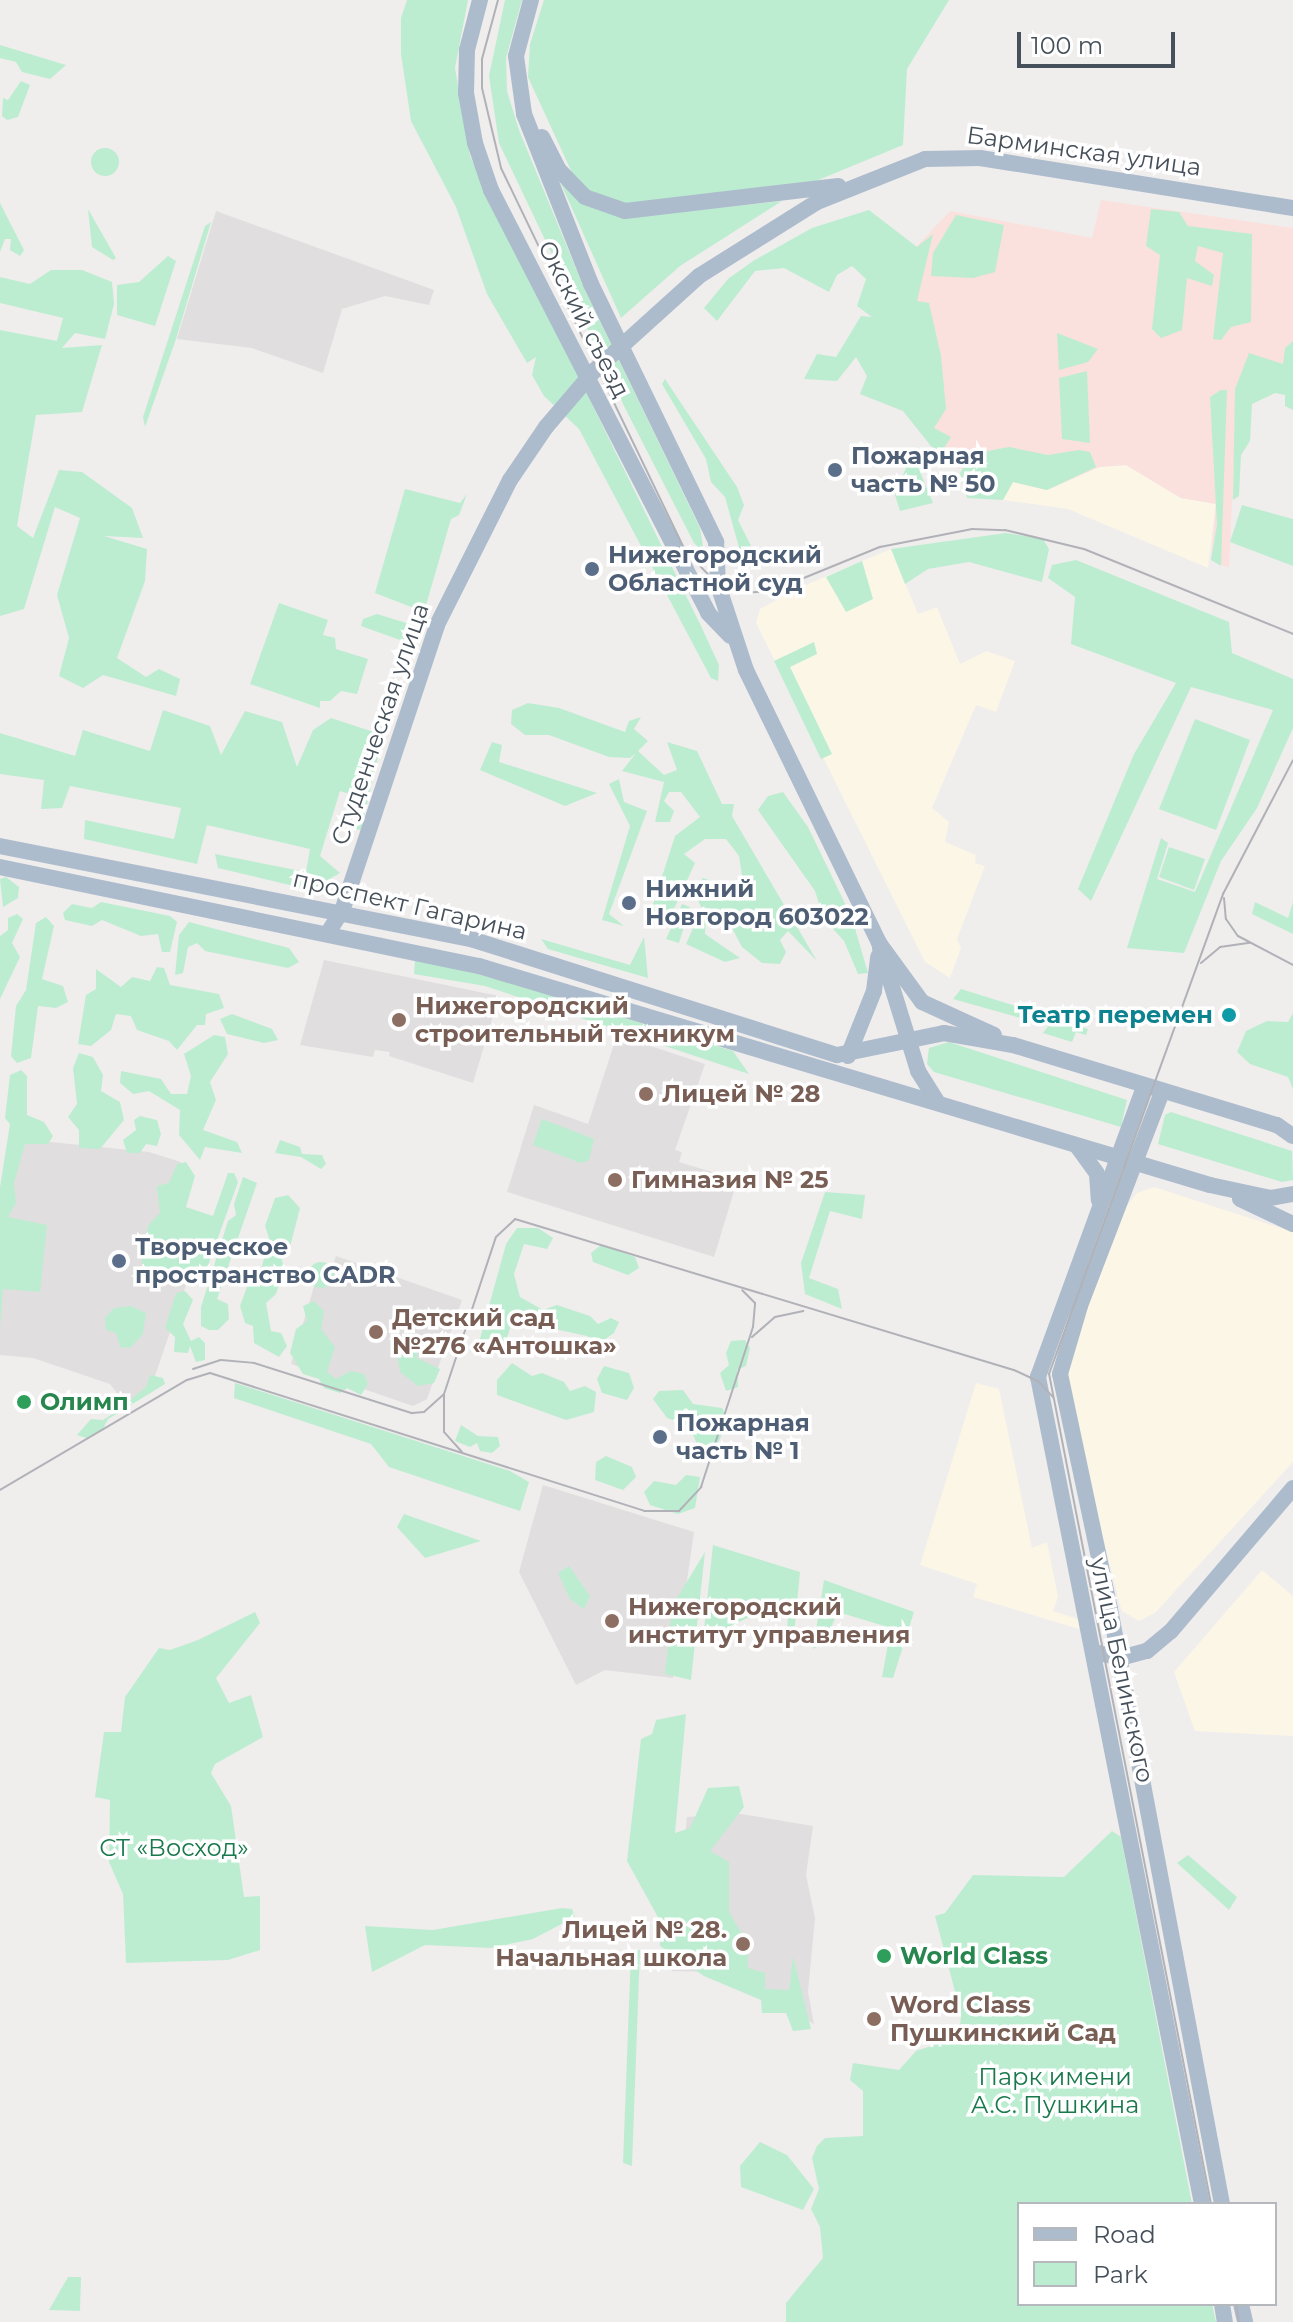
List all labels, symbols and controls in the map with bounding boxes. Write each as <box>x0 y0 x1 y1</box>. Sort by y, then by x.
scale bar <box>1021 16 1179 66</box>
text: 100 m <box>1031 31 1103 60</box>
street label: Барминская улица <box>965 120 1203 182</box>
street label: Окский съезд <box>532 236 636 402</box>
place label: Пожарная часть № 50 <box>851 442 996 498</box>
marker: Пожарная часть № 50 <box>826 461 844 479</box>
place label: Нижегородский Областной суд <box>608 541 822 597</box>
marker: Нижегородский Областной суд <box>583 560 601 578</box>
street label: Студенческая улица <box>325 599 435 849</box>
street label: проспект Гагарина <box>290 864 530 946</box>
place label: Нижний Новгород 603022 <box>645 875 869 931</box>
marker: Нижний Новгород 603022 <box>620 894 638 912</box>
place label: Нижегородский строительный техникум <box>415 992 735 1048</box>
place label: Театр перемен <box>1018 1001 1213 1029</box>
marker: Театр перемен <box>1220 1006 1238 1024</box>
marker: Нижегородский строительный техникум <box>390 1011 408 1029</box>
place label: Лицей № 28 <box>662 1080 820 1108</box>
marker: Лицей № 28 <box>637 1085 655 1103</box>
place label: Гимназия № 25 <box>631 1166 828 1194</box>
marker: Гимназия № 25 <box>606 1171 624 1189</box>
place label: Творческое пространство CADR <box>135 1233 396 1289</box>
marker: Творческое пространство CADR <box>110 1252 128 1270</box>
place label: Детский сад №276 «Антошка» <box>392 1304 617 1360</box>
marker: Детский сад №276 «Антошка» <box>367 1323 385 1341</box>
place label: Олимп <box>40 1388 129 1416</box>
marker: Олимп <box>15 1393 33 1411</box>
place label: Пожарная часть № 1 <box>676 1409 810 1465</box>
marker: Пожарная часть № 1 <box>651 1428 669 1446</box>
street label: улица Белинского <box>1084 1555 1160 1785</box>
place label: Нижегородский институт управления <box>628 1593 910 1649</box>
marker: Нижегородский институт управления <box>603 1612 621 1630</box>
park label: СТ «Восход» <box>99 1834 249 1862</box>
place label: Лицей № 28. Начальная школа <box>495 1916 727 1972</box>
marker: Лицей № 28. Начальная школа <box>734 1935 752 1953</box>
place label: World Class <box>900 1942 1048 1970</box>
marker: World Class <box>875 1947 893 1965</box>
place label: Word Class Пушкинский Сад <box>890 1991 1116 2047</box>
marker: Word Class Пушкинский Сад <box>865 2010 883 2028</box>
park label: Парк имени А.С. Пушкина <box>971 2063 1139 2119</box>
legend <box>1017 2202 1277 2306</box>
text: Road <box>1093 2220 1156 2249</box>
text: Park <box>1093 2260 1148 2289</box>

